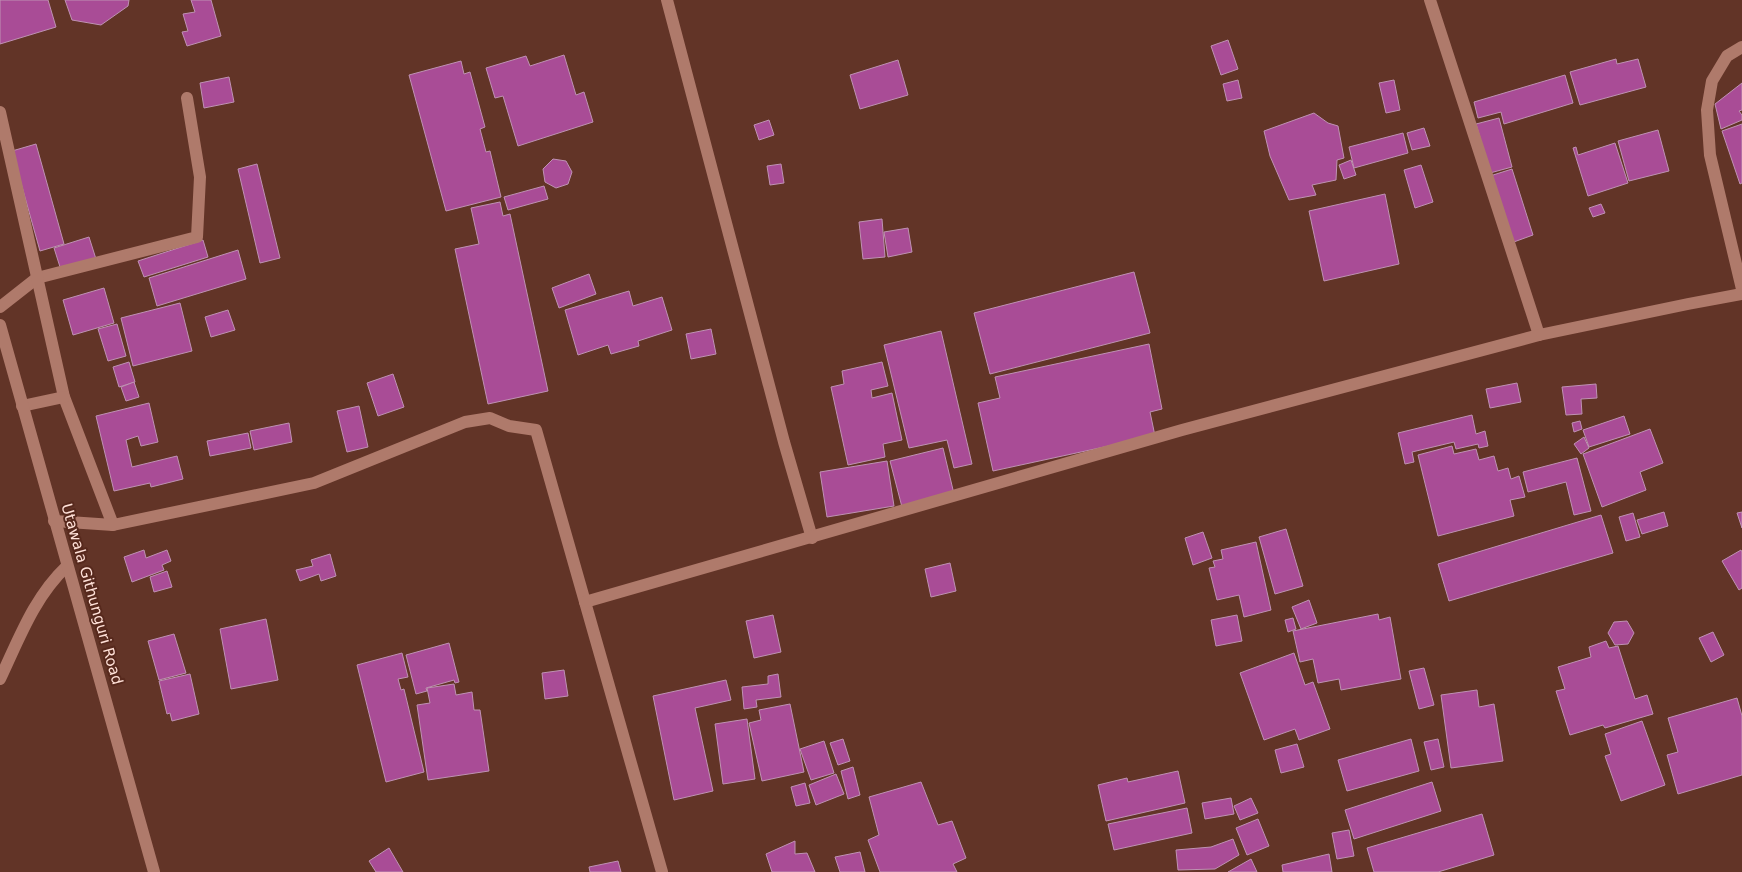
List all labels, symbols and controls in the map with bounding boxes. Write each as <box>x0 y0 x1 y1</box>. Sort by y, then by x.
street label: Utawala Githunguri Road <box>57 501 127 687</box>

